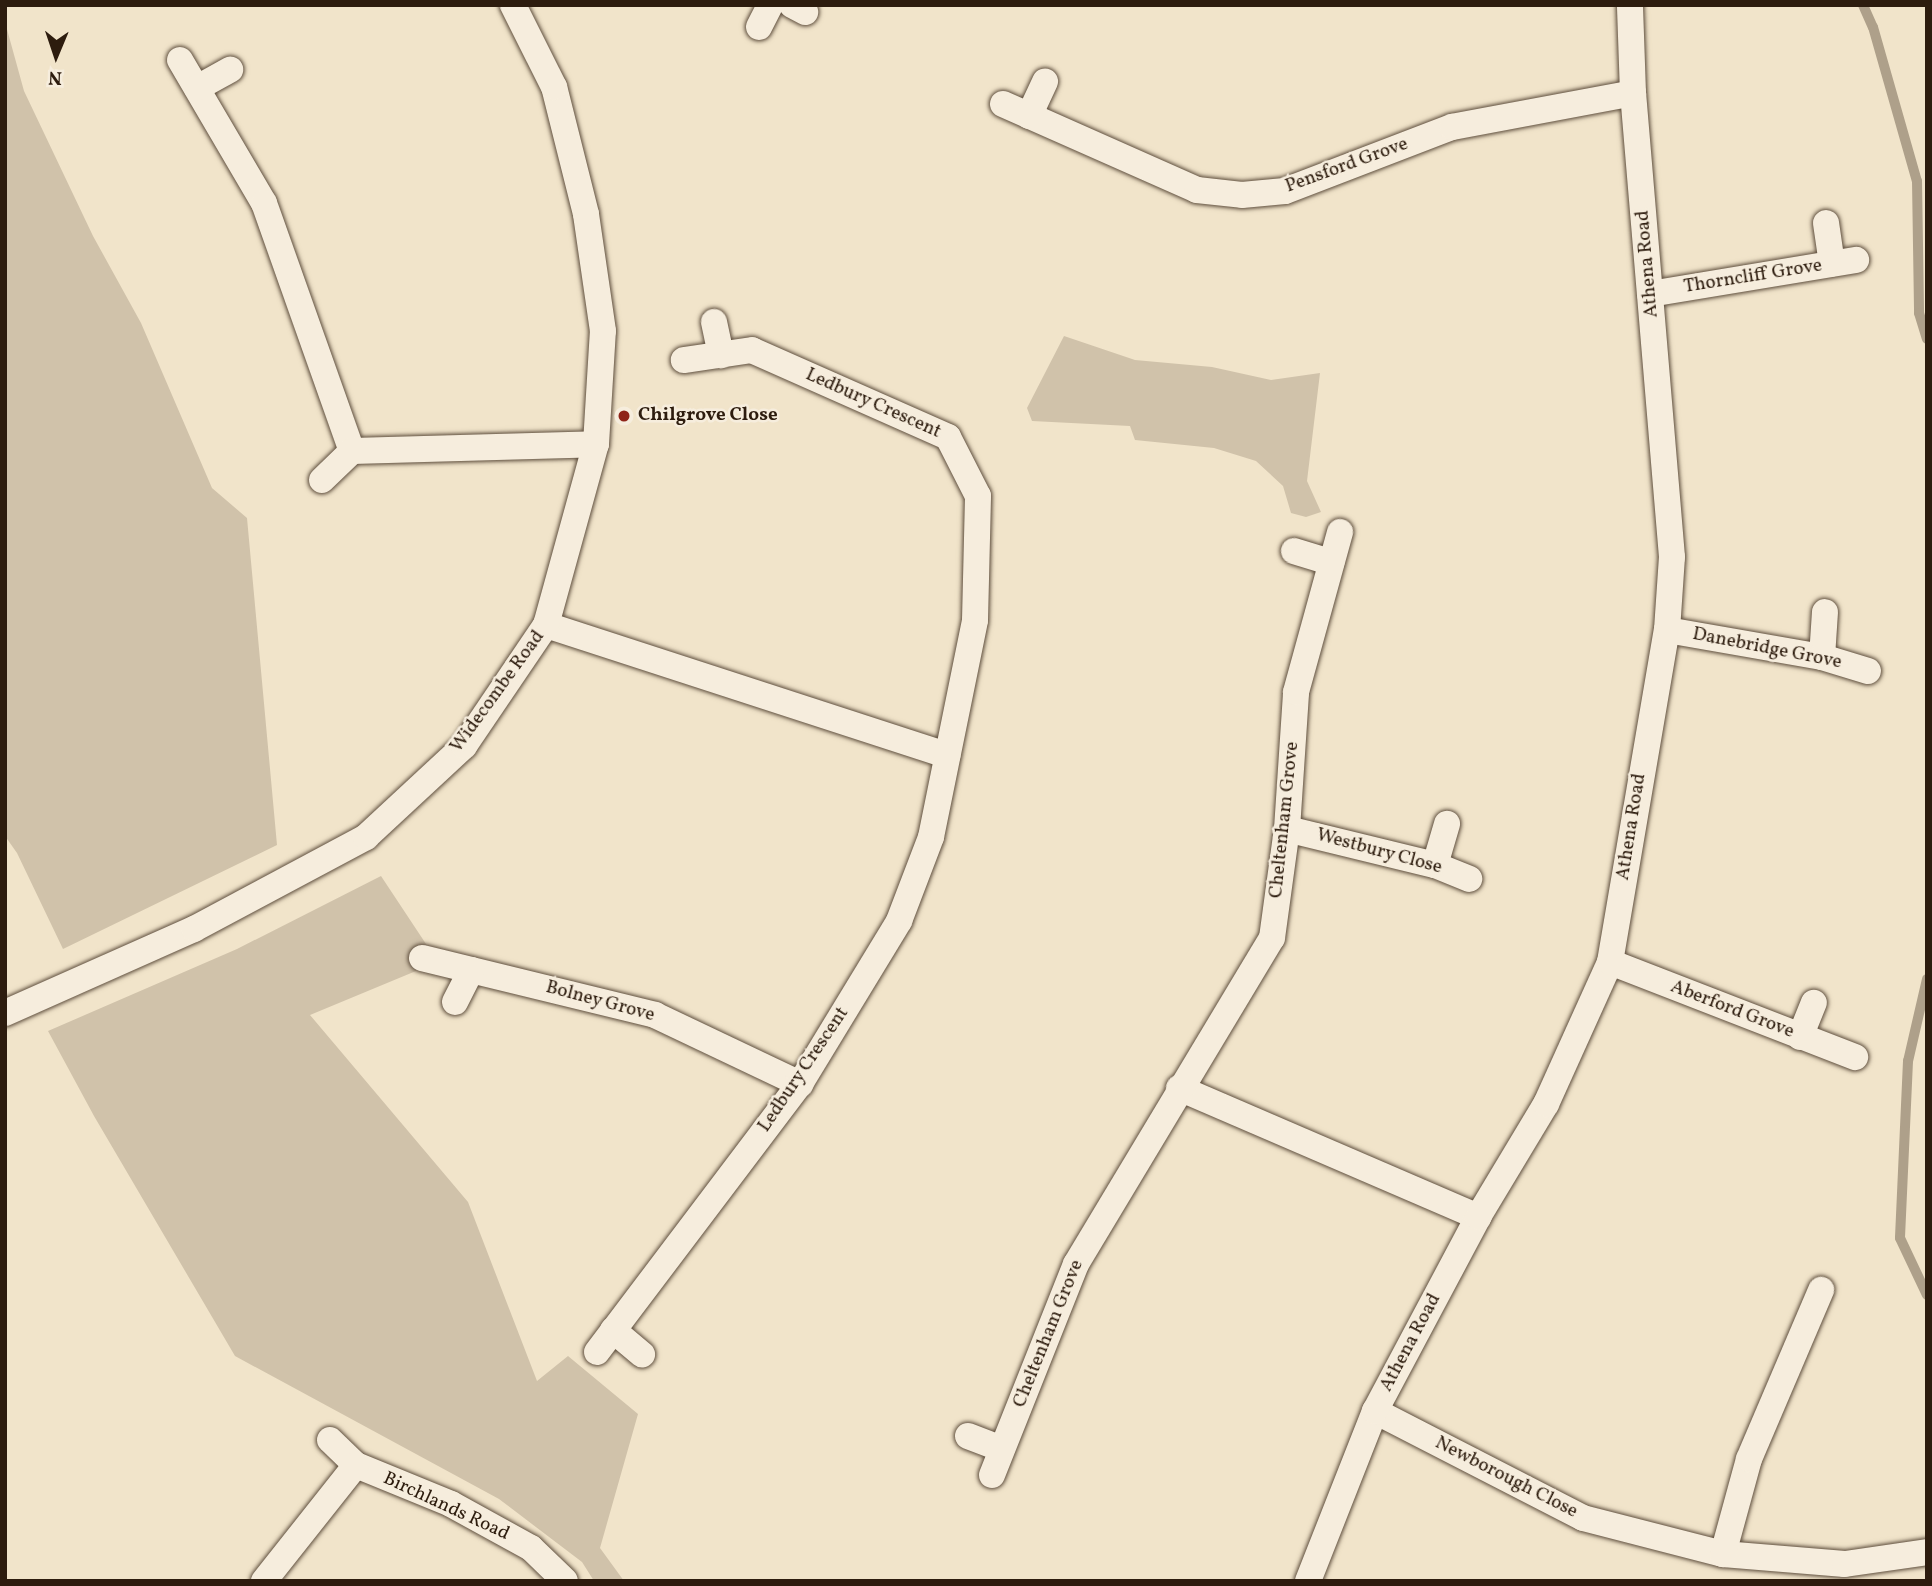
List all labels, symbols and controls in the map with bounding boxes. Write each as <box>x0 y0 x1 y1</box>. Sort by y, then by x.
north arrow <box>21 21 91 91</box>
text: N <box>48 64 63 90</box>
street label: Pensford Grove <box>1283 133 1411 199</box>
street label: Athena Road <box>1632 209 1664 319</box>
street label: Thorncliff Grove <box>1683 255 1823 299</box>
street label: Ledbury Crescent <box>801 364 945 444</box>
place label: Chilgrove Close <box>638 405 778 427</box>
marker: Chilgrove Close <box>616 408 632 424</box>
street label: Danebridge Grove <box>1690 623 1844 675</box>
street label: Widecombe Road <box>446 626 550 758</box>
street label: Cheltenham Grove <box>1265 741 1305 899</box>
street label: Athena Road <box>1612 772 1652 882</box>
street label: Westbury Close <box>1313 824 1445 880</box>
street label: Bolney Grove <box>543 976 657 1028</box>
street label: Aberford Grove <box>1667 976 1797 1044</box>
street label: Ledbury Crescent <box>754 1003 854 1137</box>
street label: Cheltenham Grove <box>1009 1257 1089 1411</box>
street label: Athena Road <box>1376 1290 1446 1396</box>
street label: Newborough Close <box>1431 1432 1581 1524</box>
street label: Birchlands Road <box>379 1468 513 1546</box>

